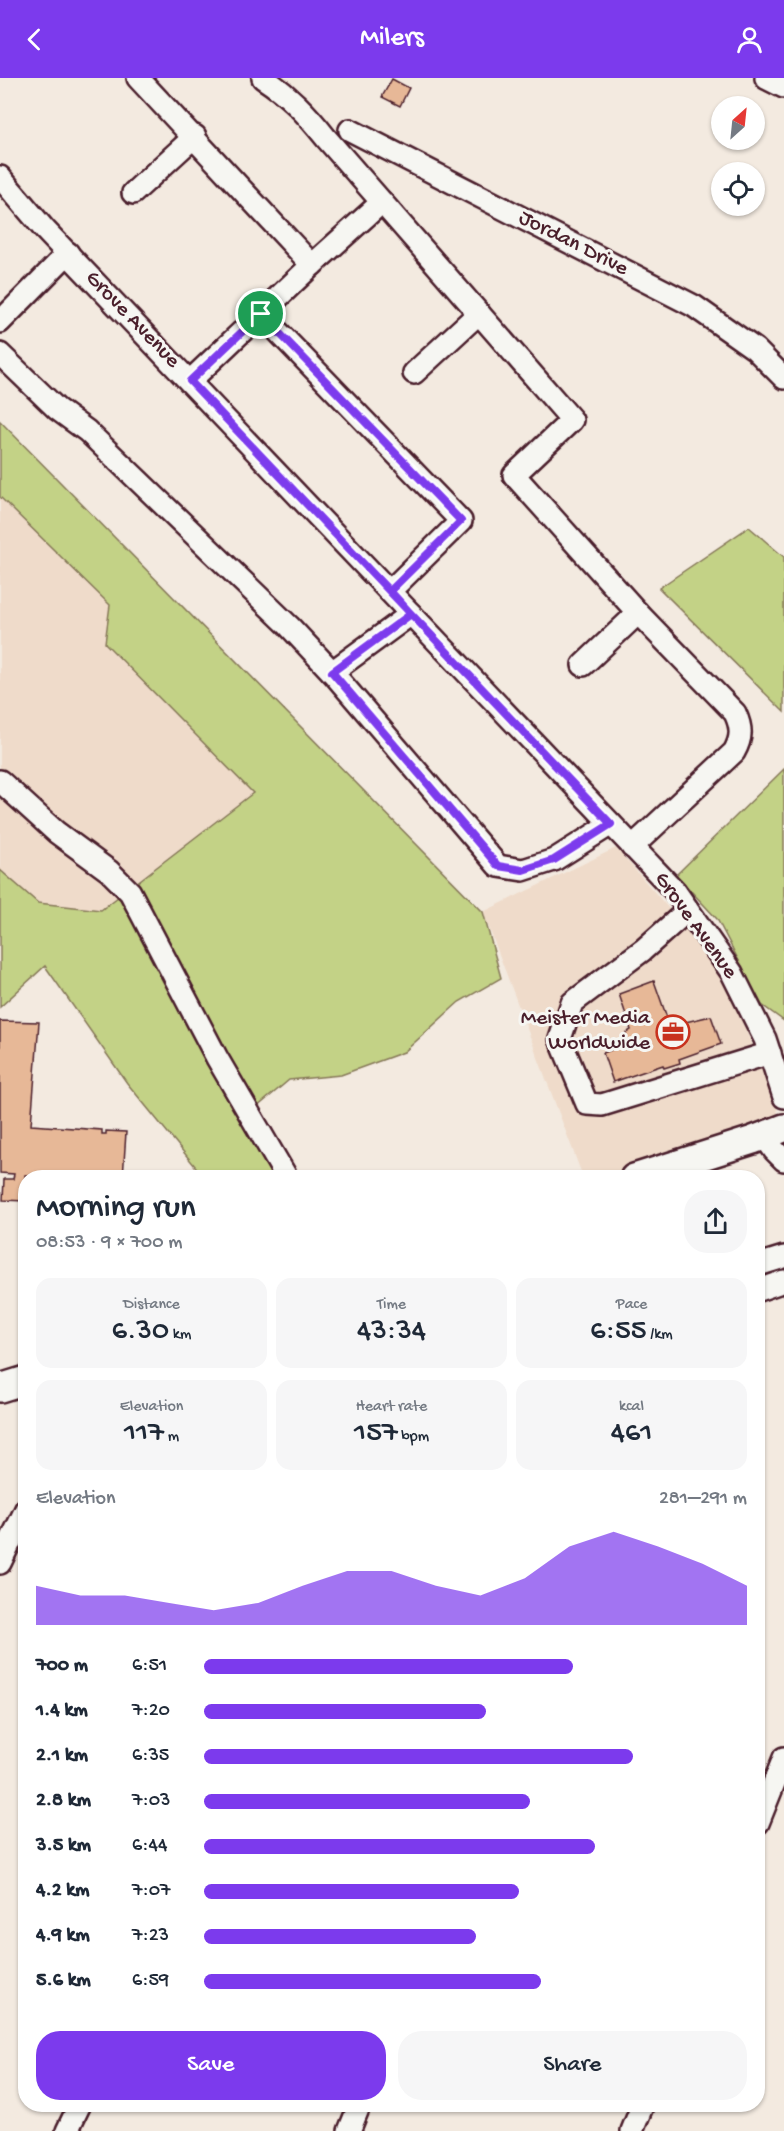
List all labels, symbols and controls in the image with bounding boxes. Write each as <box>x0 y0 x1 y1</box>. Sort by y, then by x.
icon: back <box>18 23 51 56</box>
text: Milers <box>360 23 424 55</box>
icon: person <box>733 23 766 56</box>
north arrow <box>711 96 765 150</box>
map controls <box>711 96 765 216</box>
button: locate <box>711 162 765 216</box>
street label: Jordan Drive <box>514 205 633 283</box>
street label: Grove Avenue <box>79 266 185 375</box>
pin <box>235 288 286 339</box>
icon: arrive <box>244 297 277 330</box>
street label: Grove Avenue <box>648 868 743 985</box>
place label: Meister Media Worldwide <box>521 1006 651 1057</box>
office icon: Meister Media Worldwide <box>655 1014 691 1050</box>
text: Morning run <box>36 1190 196 1228</box>
button: share <box>684 1190 747 1253</box>
text: 08:53 · 9 × 700 m <box>36 1232 182 1255</box>
text: Distance <box>123 1296 180 1315</box>
text: Time <box>377 1296 406 1315</box>
text: Pace <box>616 1296 647 1315</box>
text: 6.30 <box>112 1315 169 1350</box>
text: 43:34 <box>357 1315 426 1350</box>
text: 6:55 <box>590 1315 647 1350</box>
text: km <box>169 1326 191 1345</box>
text: /km <box>647 1326 673 1345</box>
text: Elevation <box>120 1398 183 1417</box>
text: Heart rate <box>356 1398 427 1417</box>
text: kcal <box>619 1398 644 1417</box>
text: 117 <box>124 1417 164 1452</box>
text: 157 <box>354 1417 398 1452</box>
text: 461 <box>611 1417 652 1452</box>
text: m <box>164 1428 179 1447</box>
text: bpm <box>398 1428 429 1447</box>
text: Elevation <box>36 1488 116 1511</box>
text: 281–291 m <box>659 1488 747 1511</box>
text: 700 m <box>36 1655 88 1678</box>
text: 6:51 <box>132 1655 167 1678</box>
text: 1.4 km <box>36 1700 88 1723</box>
text: 7:20 <box>132 1700 170 1723</box>
text: 2.1 km <box>36 1745 88 1768</box>
text: 6:35 <box>132 1745 169 1768</box>
text: 2.8 km <box>36 1790 91 1813</box>
text: 7:03 <box>132 1790 170 1813</box>
text: 3.5 km <box>36 1835 91 1858</box>
text: 6:44 <box>132 1835 167 1858</box>
text: 4.2 km <box>36 1880 89 1903</box>
text: 7:07 <box>132 1880 170 1903</box>
text: 4.9 km <box>36 1925 90 1948</box>
text: 7:23 <box>132 1925 169 1948</box>
text: 5.6 km <box>36 1970 91 1993</box>
text: 6:59 <box>132 1970 169 1993</box>
button: Save <box>36 2031 386 2100</box>
button: Share <box>398 2031 747 2100</box>

